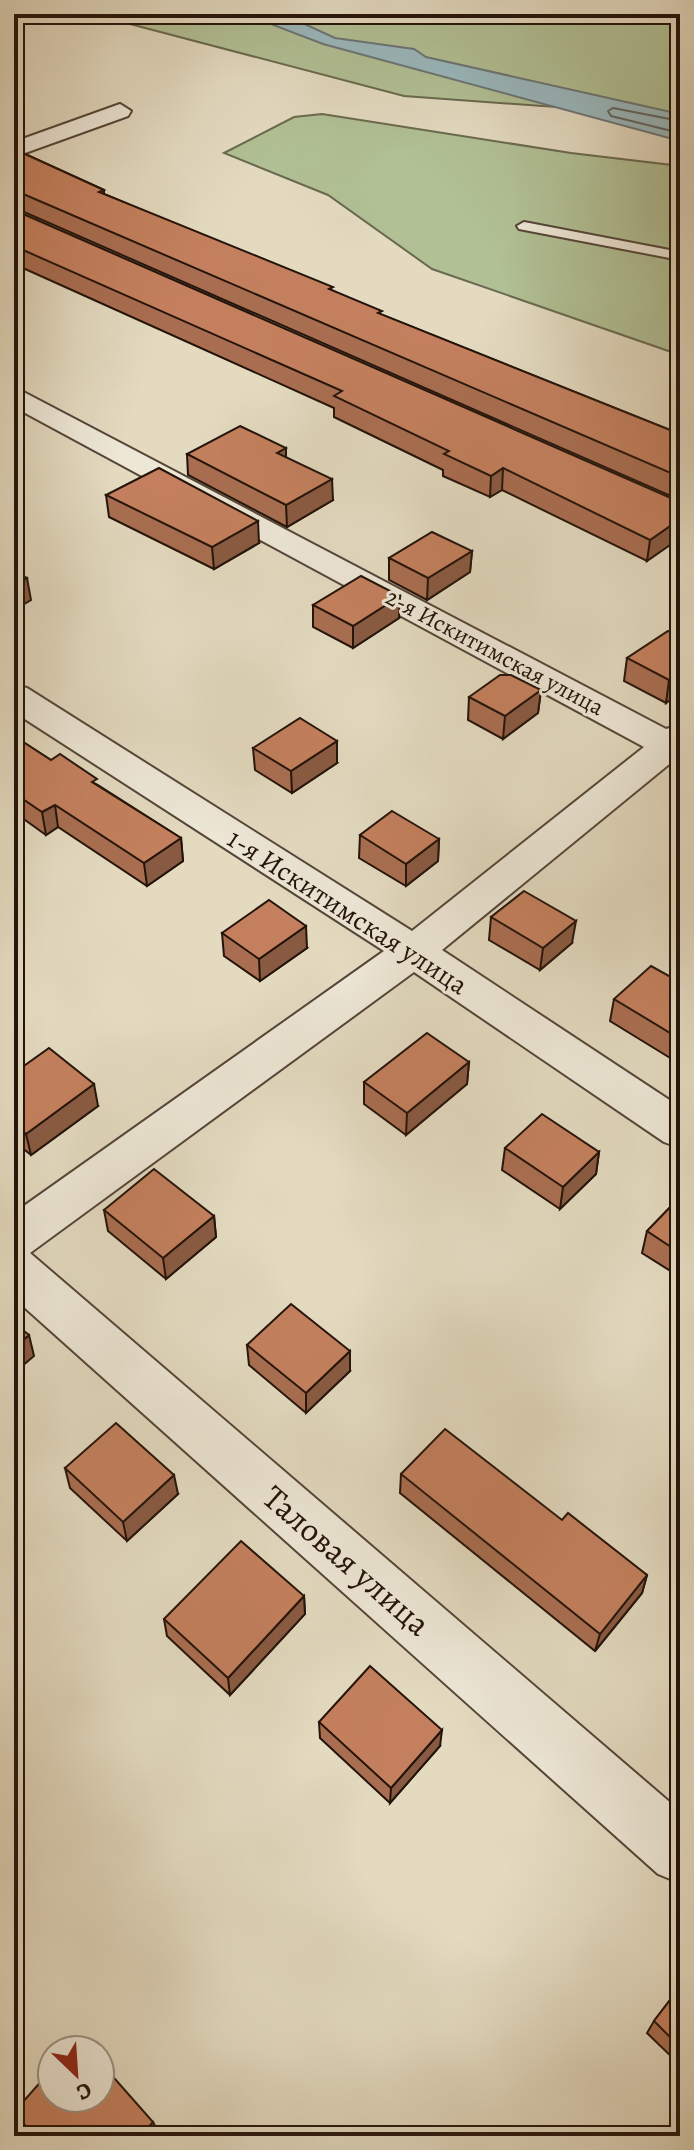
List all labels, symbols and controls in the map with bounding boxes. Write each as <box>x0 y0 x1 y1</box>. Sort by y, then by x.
street label: 2-я Искитимская улица <box>380 581 610 723</box>
street label: 1-я Искитимская улица <box>220 820 475 1004</box>
street label: Таловая улица <box>253 1474 441 1647</box>
north arrow <box>36 2034 116 2114</box>
text: С <box>72 2075 97 2108</box>

